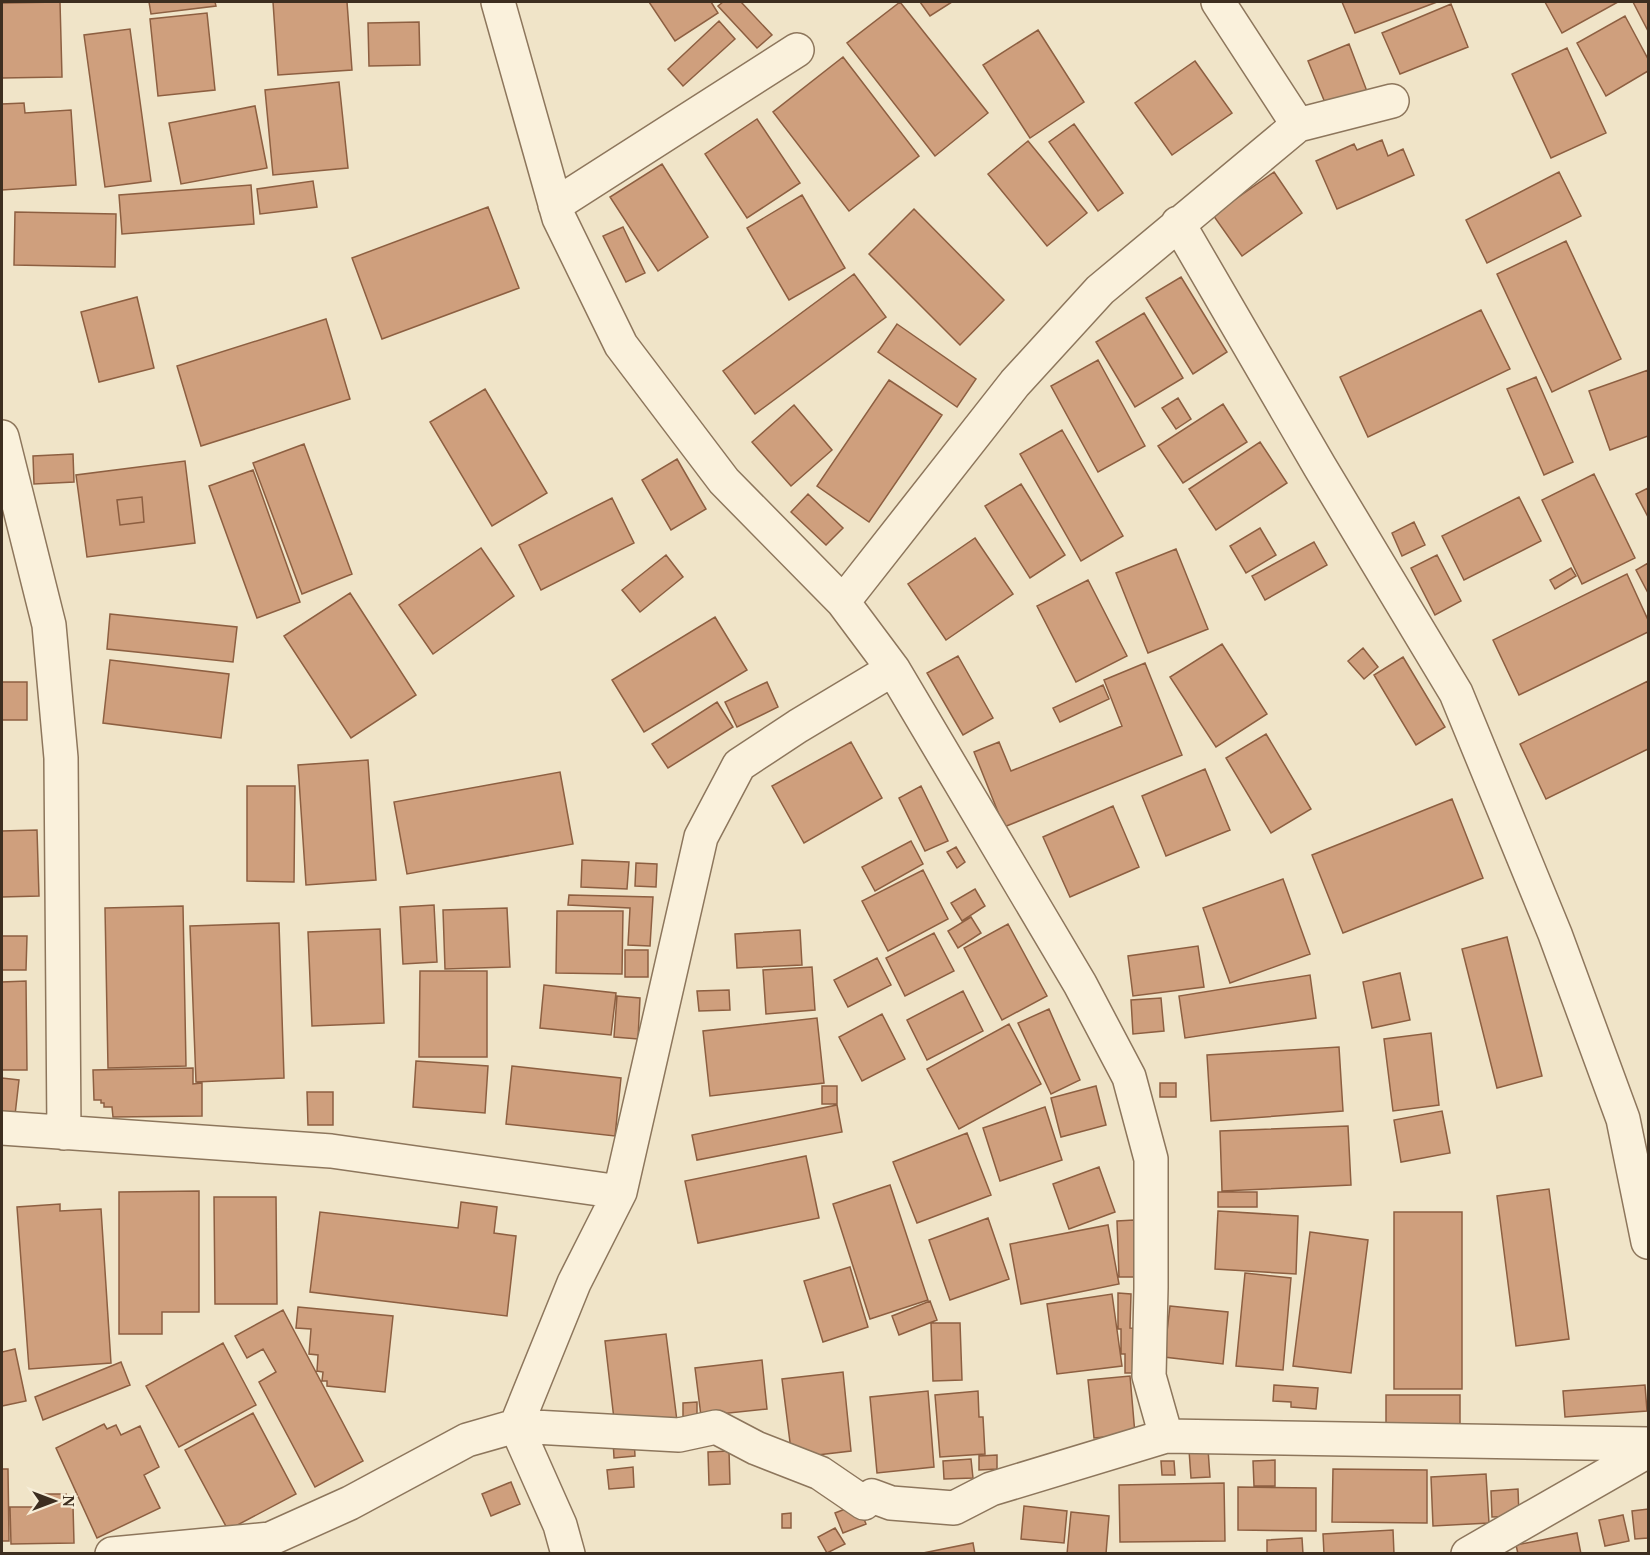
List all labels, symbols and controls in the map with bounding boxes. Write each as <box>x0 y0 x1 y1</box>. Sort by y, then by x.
north arrow <box>24 1471 84 1531</box>
text: N <box>60 1495 77 1507</box>

